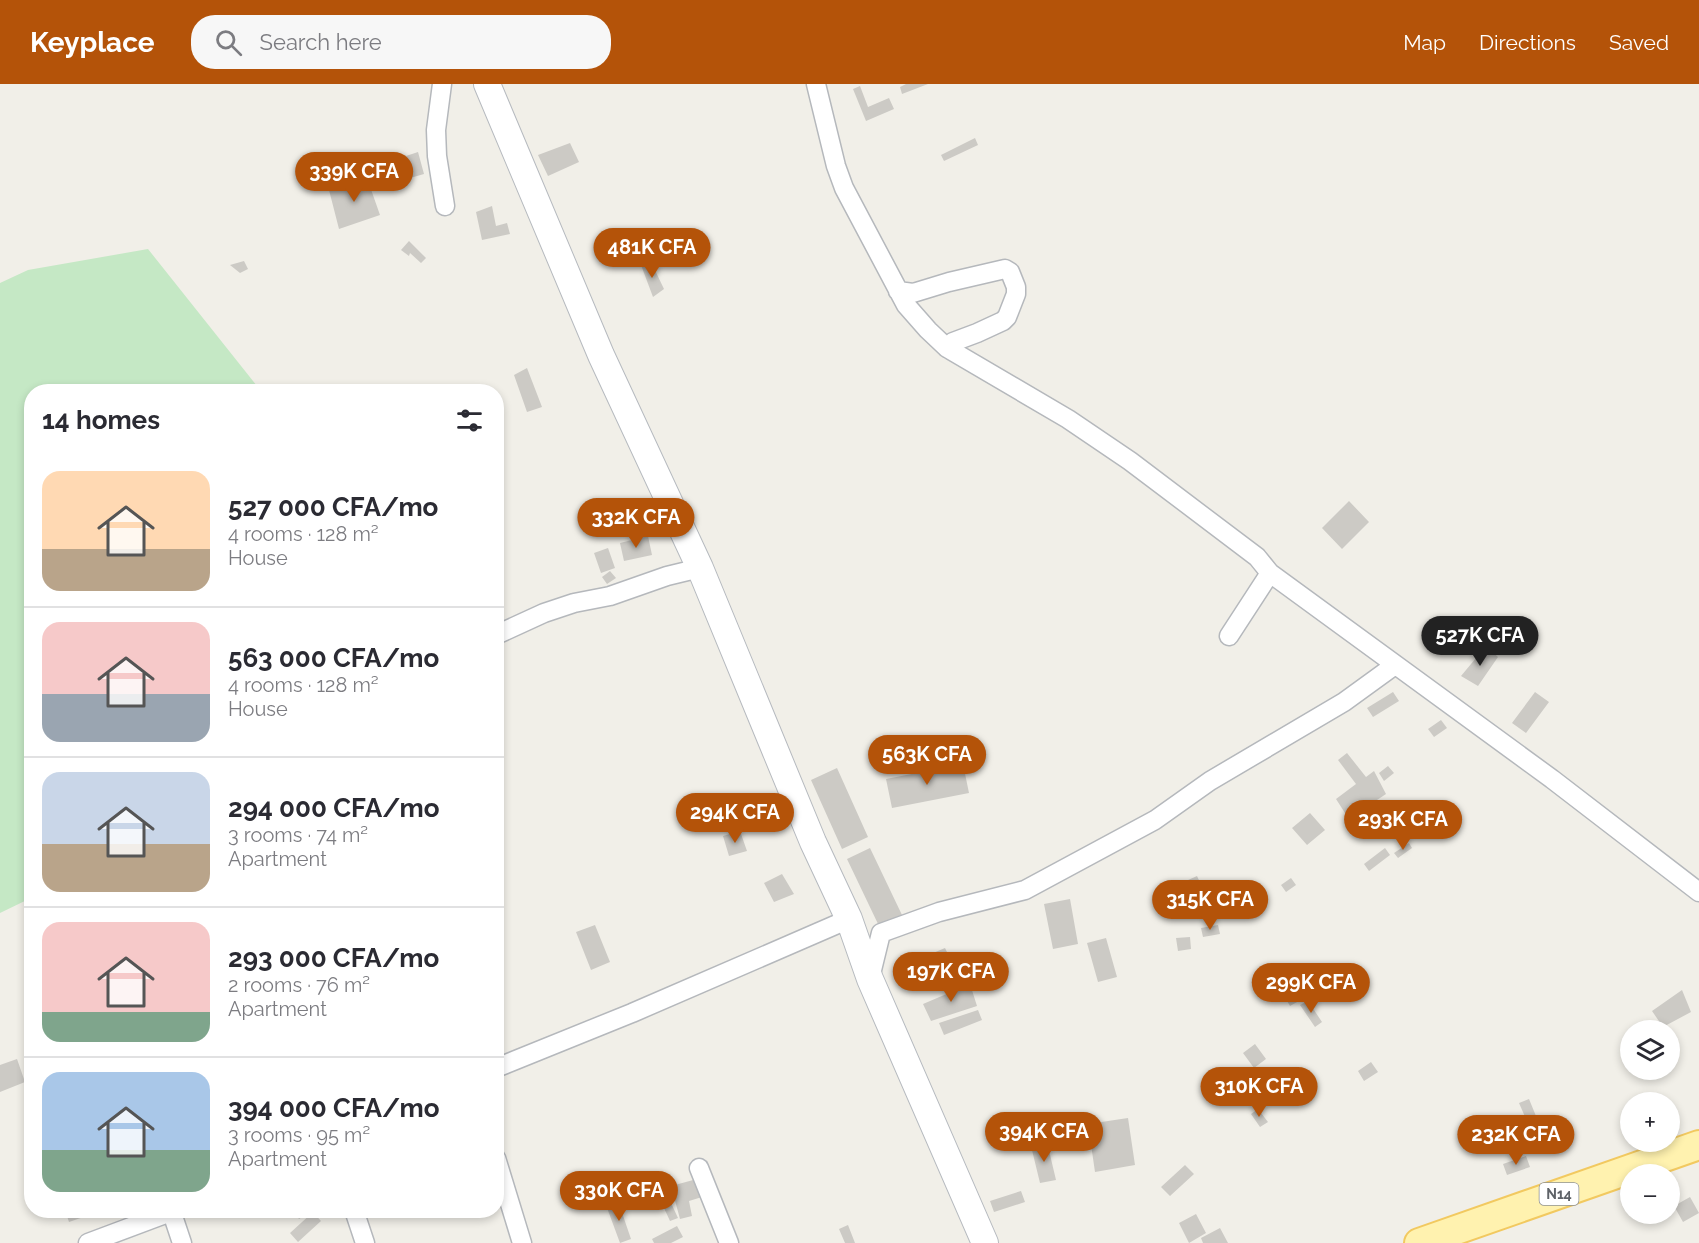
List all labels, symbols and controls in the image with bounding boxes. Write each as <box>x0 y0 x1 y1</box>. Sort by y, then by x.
search box <box>191 15 611 69</box>
text: Keyplace <box>30 26 155 59</box>
icon: search <box>212 26 245 59</box>
text: Search here <box>260 29 382 55</box>
text: Map <box>1403 30 1446 55</box>
text: Directions <box>1479 30 1576 55</box>
text: Saved <box>1609 30 1669 55</box>
pin: 339K CFA <box>292 152 416 203</box>
text: 339K CFA <box>309 159 399 183</box>
pin: 481K CFA <box>590 228 714 279</box>
text: 481K CFA <box>608 235 696 259</box>
icon: filters <box>453 404 486 437</box>
text: 14 homes <box>42 405 160 435</box>
text: 527 000 CFA/mo <box>228 492 438 522</box>
icon: home <box>90 495 162 567</box>
pin: 332K CFA <box>574 498 698 549</box>
text: 332K CFA <box>591 505 681 529</box>
text: 4 rooms · 128 m² <box>228 522 379 546</box>
text: House <box>228 546 288 570</box>
pin: 527K CFA <box>1418 616 1542 667</box>
text: 527K CFA <box>1435 623 1525 647</box>
text: 563 000 CFA/mo <box>228 643 439 673</box>
icon: home <box>90 646 162 718</box>
text: 4 rooms · 128 m² <box>228 673 379 697</box>
text: House <box>228 697 288 721</box>
pin: 563K CFA <box>865 735 989 786</box>
text: 563K CFA <box>882 742 972 766</box>
text: 294 000 CFA/mo <box>228 793 440 823</box>
pin: 294K CFA <box>673 793 797 844</box>
icon: home <box>90 796 162 868</box>
text: 294K CFA <box>690 800 780 824</box>
pin: 293K CFA <box>1341 800 1465 851</box>
text: 293K CFA <box>1358 807 1448 831</box>
text: 3 rooms · 74 m² <box>228 823 368 847</box>
text: Apartment <box>228 847 327 871</box>
pin: 315K CFA <box>1148 880 1272 931</box>
text: 315K CFA <box>1166 887 1254 911</box>
text: 293 000 CFA/mo <box>228 943 439 973</box>
icon: home <box>90 946 162 1018</box>
pin: 197K CFA <box>889 952 1013 1003</box>
text: 197K CFA <box>907 959 995 983</box>
pin: 299K CFA <box>1249 963 1373 1014</box>
text: 299K CFA <box>1266 970 1356 994</box>
text: 2 rooms · 76 m² <box>228 973 370 997</box>
text: Apartment <box>228 997 327 1021</box>
map controls <box>1620 1020 1680 1224</box>
button: layers <box>1620 1020 1680 1080</box>
pin: 310K CFA <box>1197 1067 1321 1118</box>
text: 310K CFA <box>1215 1074 1303 1098</box>
button: + <box>1620 1092 1680 1152</box>
text: 394 000 CFA/mo <box>228 1093 439 1123</box>
icon: home <box>90 1096 162 1168</box>
pin: 394K CFA <box>982 1112 1106 1163</box>
pin: 232K CFA <box>1454 1115 1578 1166</box>
text: 394K CFA <box>999 1119 1089 1143</box>
text: 232K CFA <box>1471 1122 1561 1146</box>
text: 3 rooms · 95 m² <box>228 1123 370 1147</box>
text: Apartment <box>228 1147 327 1171</box>
button: − <box>1620 1164 1680 1224</box>
pin: 330K CFA <box>557 1171 681 1222</box>
text: 330K CFA <box>574 1178 664 1202</box>
road number: N14 <box>1540 1183 1578 1205</box>

